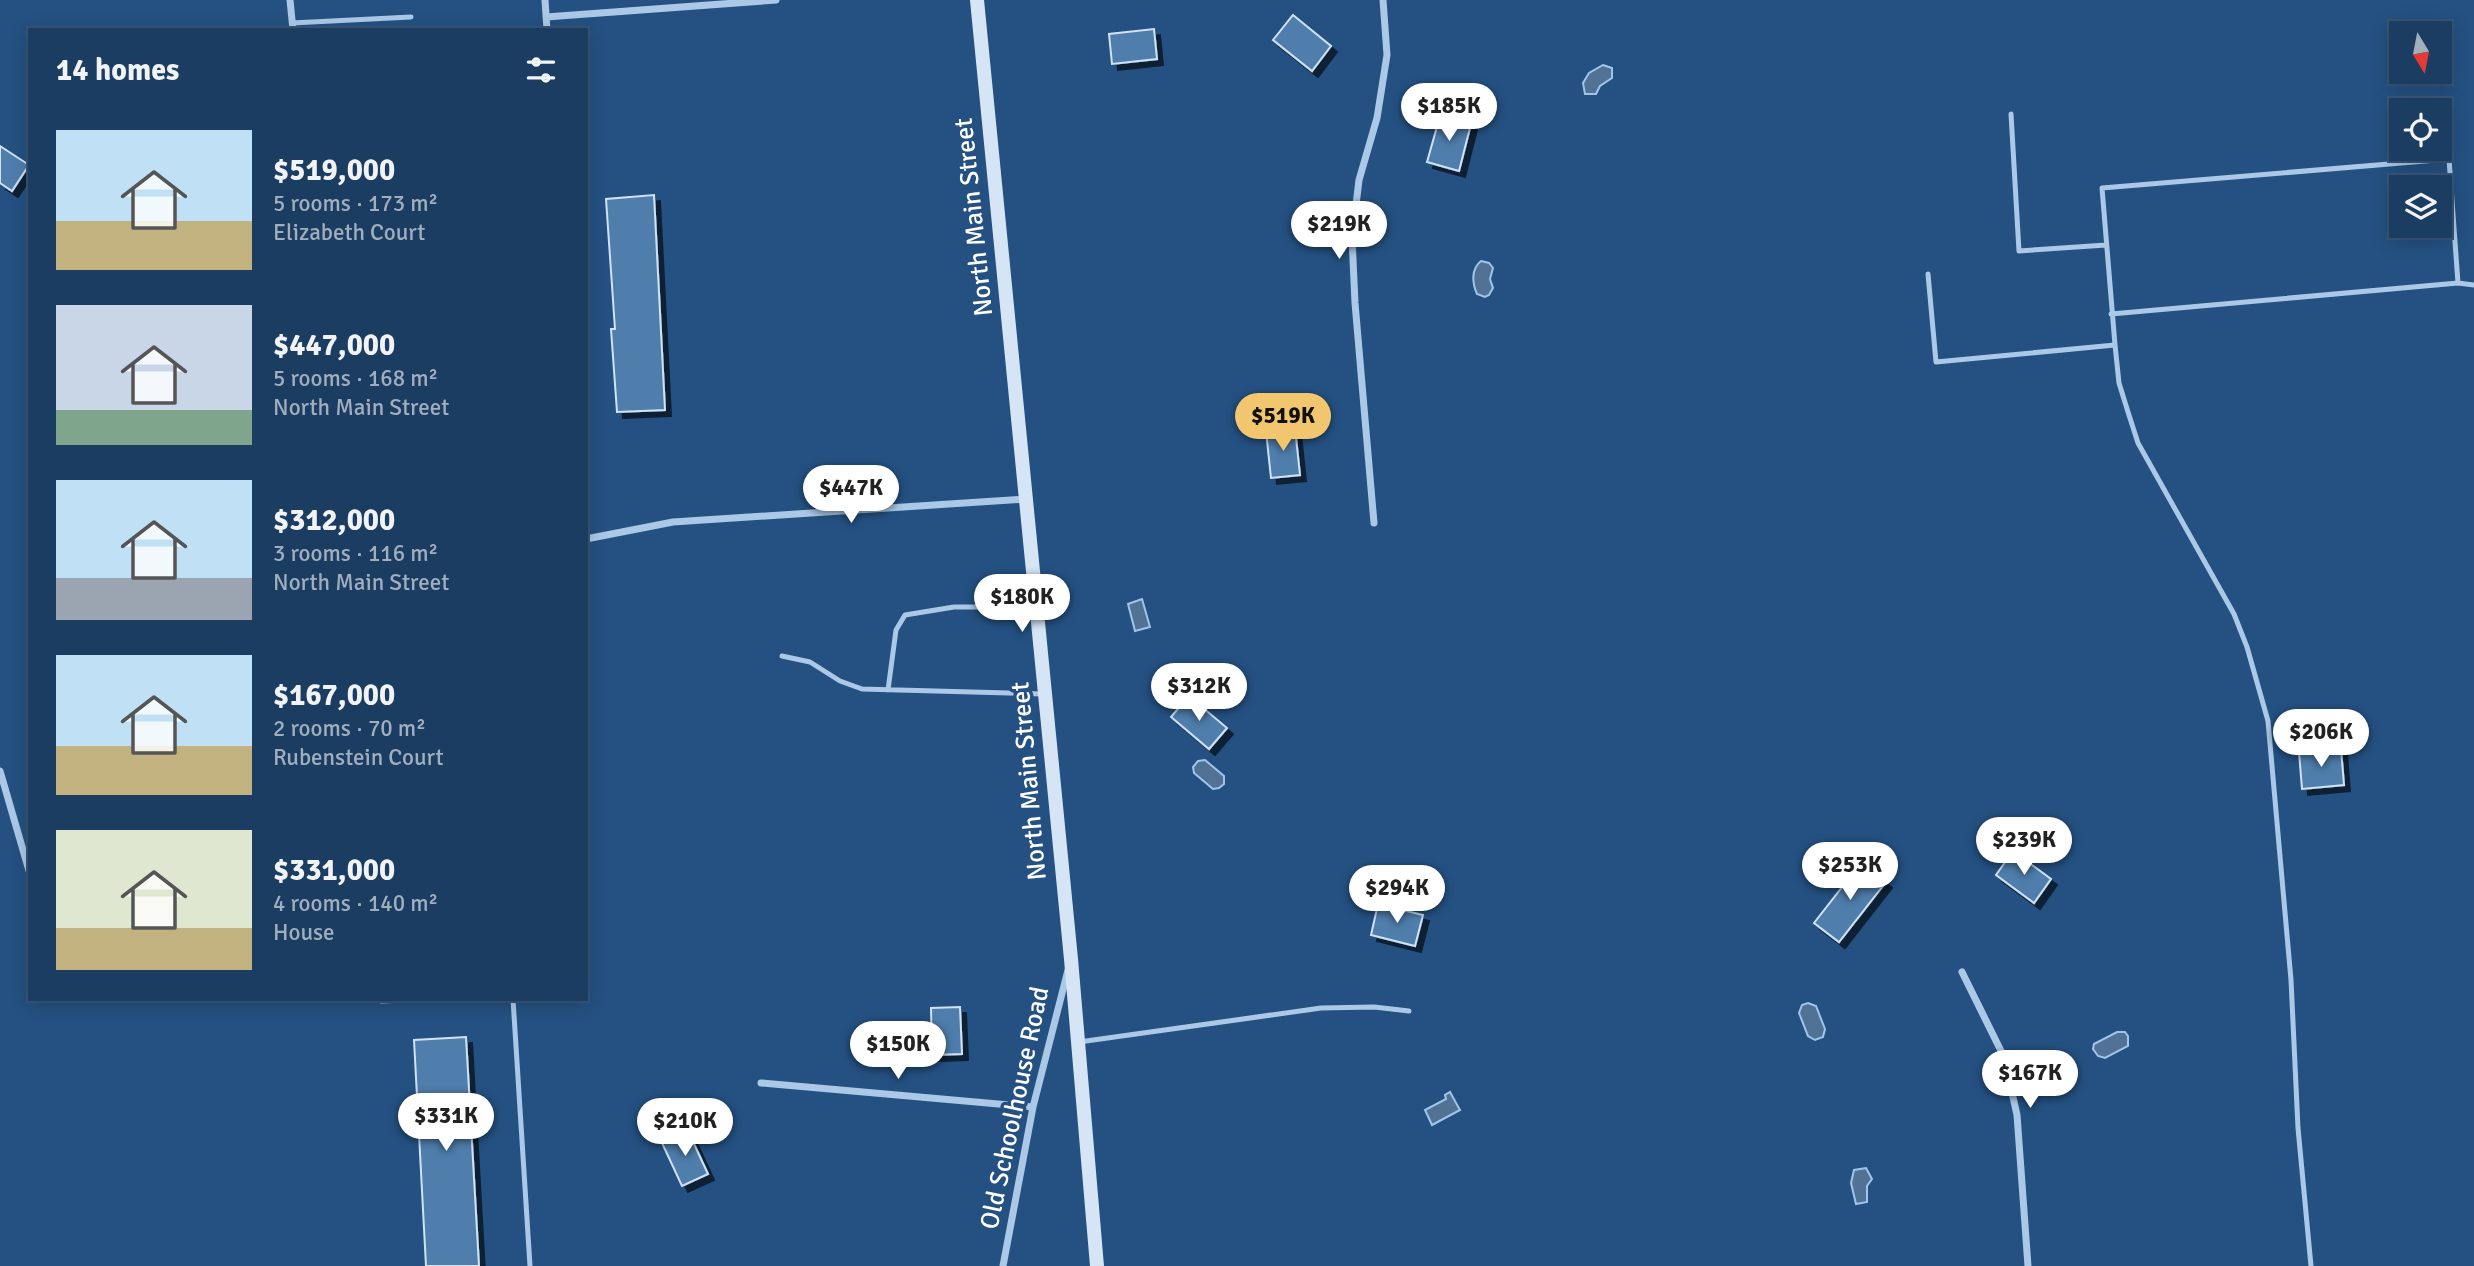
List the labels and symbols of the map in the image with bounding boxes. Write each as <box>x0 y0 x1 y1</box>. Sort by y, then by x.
north arrow <box>2389 21 2452 84</box>
pin: $185K <box>1400 83 1498 143</box>
street label: North Main Street <box>948 116 1000 318</box>
pin: $219K <box>1290 202 1388 261</box>
pin: $519K <box>1234 393 1332 453</box>
pin: $447K <box>802 466 900 525</box>
pin: $180K <box>973 574 1071 634</box>
pin: $312K <box>1150 664 1248 723</box>
street label: North Main Street <box>1004 680 1054 882</box>
pin: $206K <box>2272 710 2370 769</box>
pin: $239K <box>1975 818 2073 877</box>
pin: $253K <box>1801 842 1899 902</box>
pin: $294K <box>1348 866 1446 925</box>
street label: Old Schoolhouse Road <box>974 984 1056 1232</box>
pin: $150K <box>849 1021 947 1081</box>
pin: $167K <box>1981 1050 2079 1110</box>
pin: $331K <box>397 1094 495 1153</box>
pin: $210K <box>636 1098 734 1158</box>

